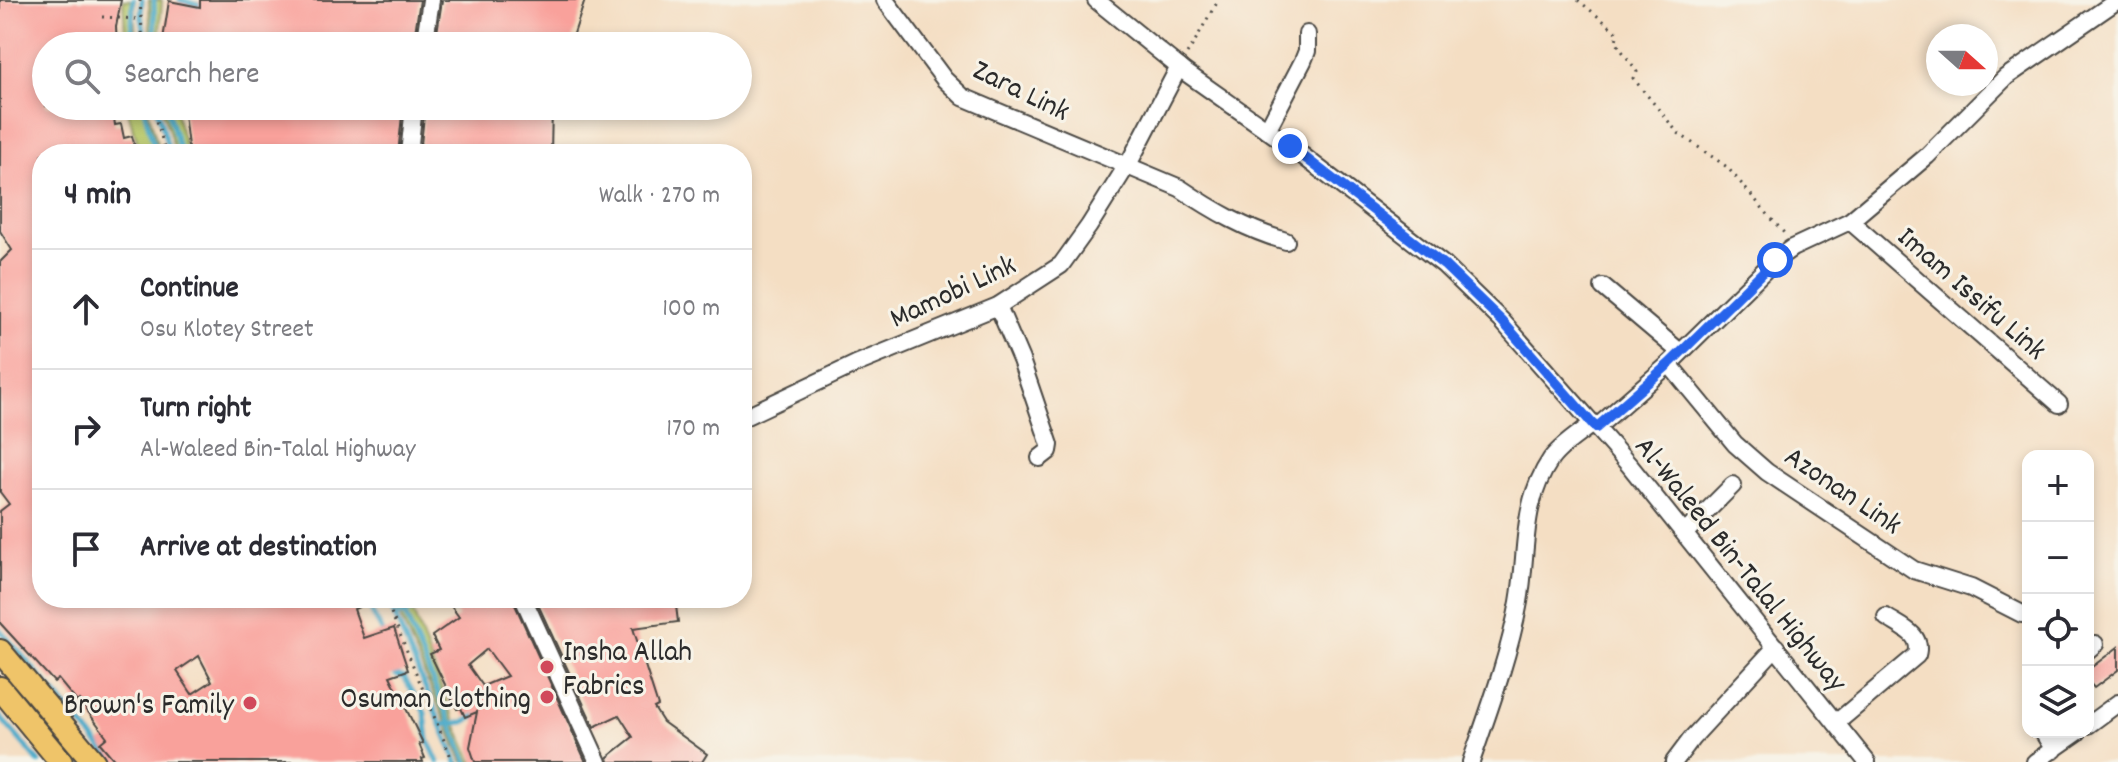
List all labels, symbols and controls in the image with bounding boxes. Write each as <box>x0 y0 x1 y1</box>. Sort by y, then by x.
north arrow <box>1926 24 1998 96</box>
search box <box>32 32 752 120</box>
street label: Zara Link <box>964 51 1076 135</box>
icon: search <box>60 54 104 98</box>
text: Search here <box>124 55 260 98</box>
route end <box>1272 128 1308 164</box>
text: 4 min <box>64 172 131 221</box>
text: Walk · 270 m <box>599 178 720 215</box>
street label: Imam Issifu Link <box>1886 218 2054 373</box>
route start <box>1757 242 1793 278</box>
street label: Mamobi Link <box>884 246 1024 342</box>
text: Continue <box>140 269 239 312</box>
icon: ahead <box>64 287 108 331</box>
text: 100 m <box>662 291 720 328</box>
text: Osu Klotey Street <box>140 312 314 349</box>
text: Turn right <box>140 389 251 432</box>
icon: right <box>64 407 108 451</box>
text: 170 m <box>666 411 720 448</box>
street label: Al-Waleed Bin-Talal Highway <box>1622 429 1856 704</box>
text: Al-Waleed Bin-Talal Highway <box>140 432 416 469</box>
street label: Azonan Link <box>1774 438 1909 548</box>
map controls <box>2022 450 2094 738</box>
button: + <box>2022 450 2094 522</box>
button: − <box>2022 522 2094 594</box>
icon: arrive <box>64 527 108 571</box>
text: Arrive at destination <box>140 528 377 571</box>
button: locate <box>2022 594 2094 666</box>
place label: Insha Allah Fabrics <box>563 633 692 710</box>
marker: Insha Allah Fabrics <box>538 658 556 676</box>
button: layers <box>2022 666 2094 738</box>
place label: Osuman Clothing <box>340 680 531 723</box>
place label: Brown's Family <box>64 686 235 729</box>
marker: Osuman Clothing <box>538 688 556 706</box>
marker: Brown's Family <box>241 694 259 712</box>

